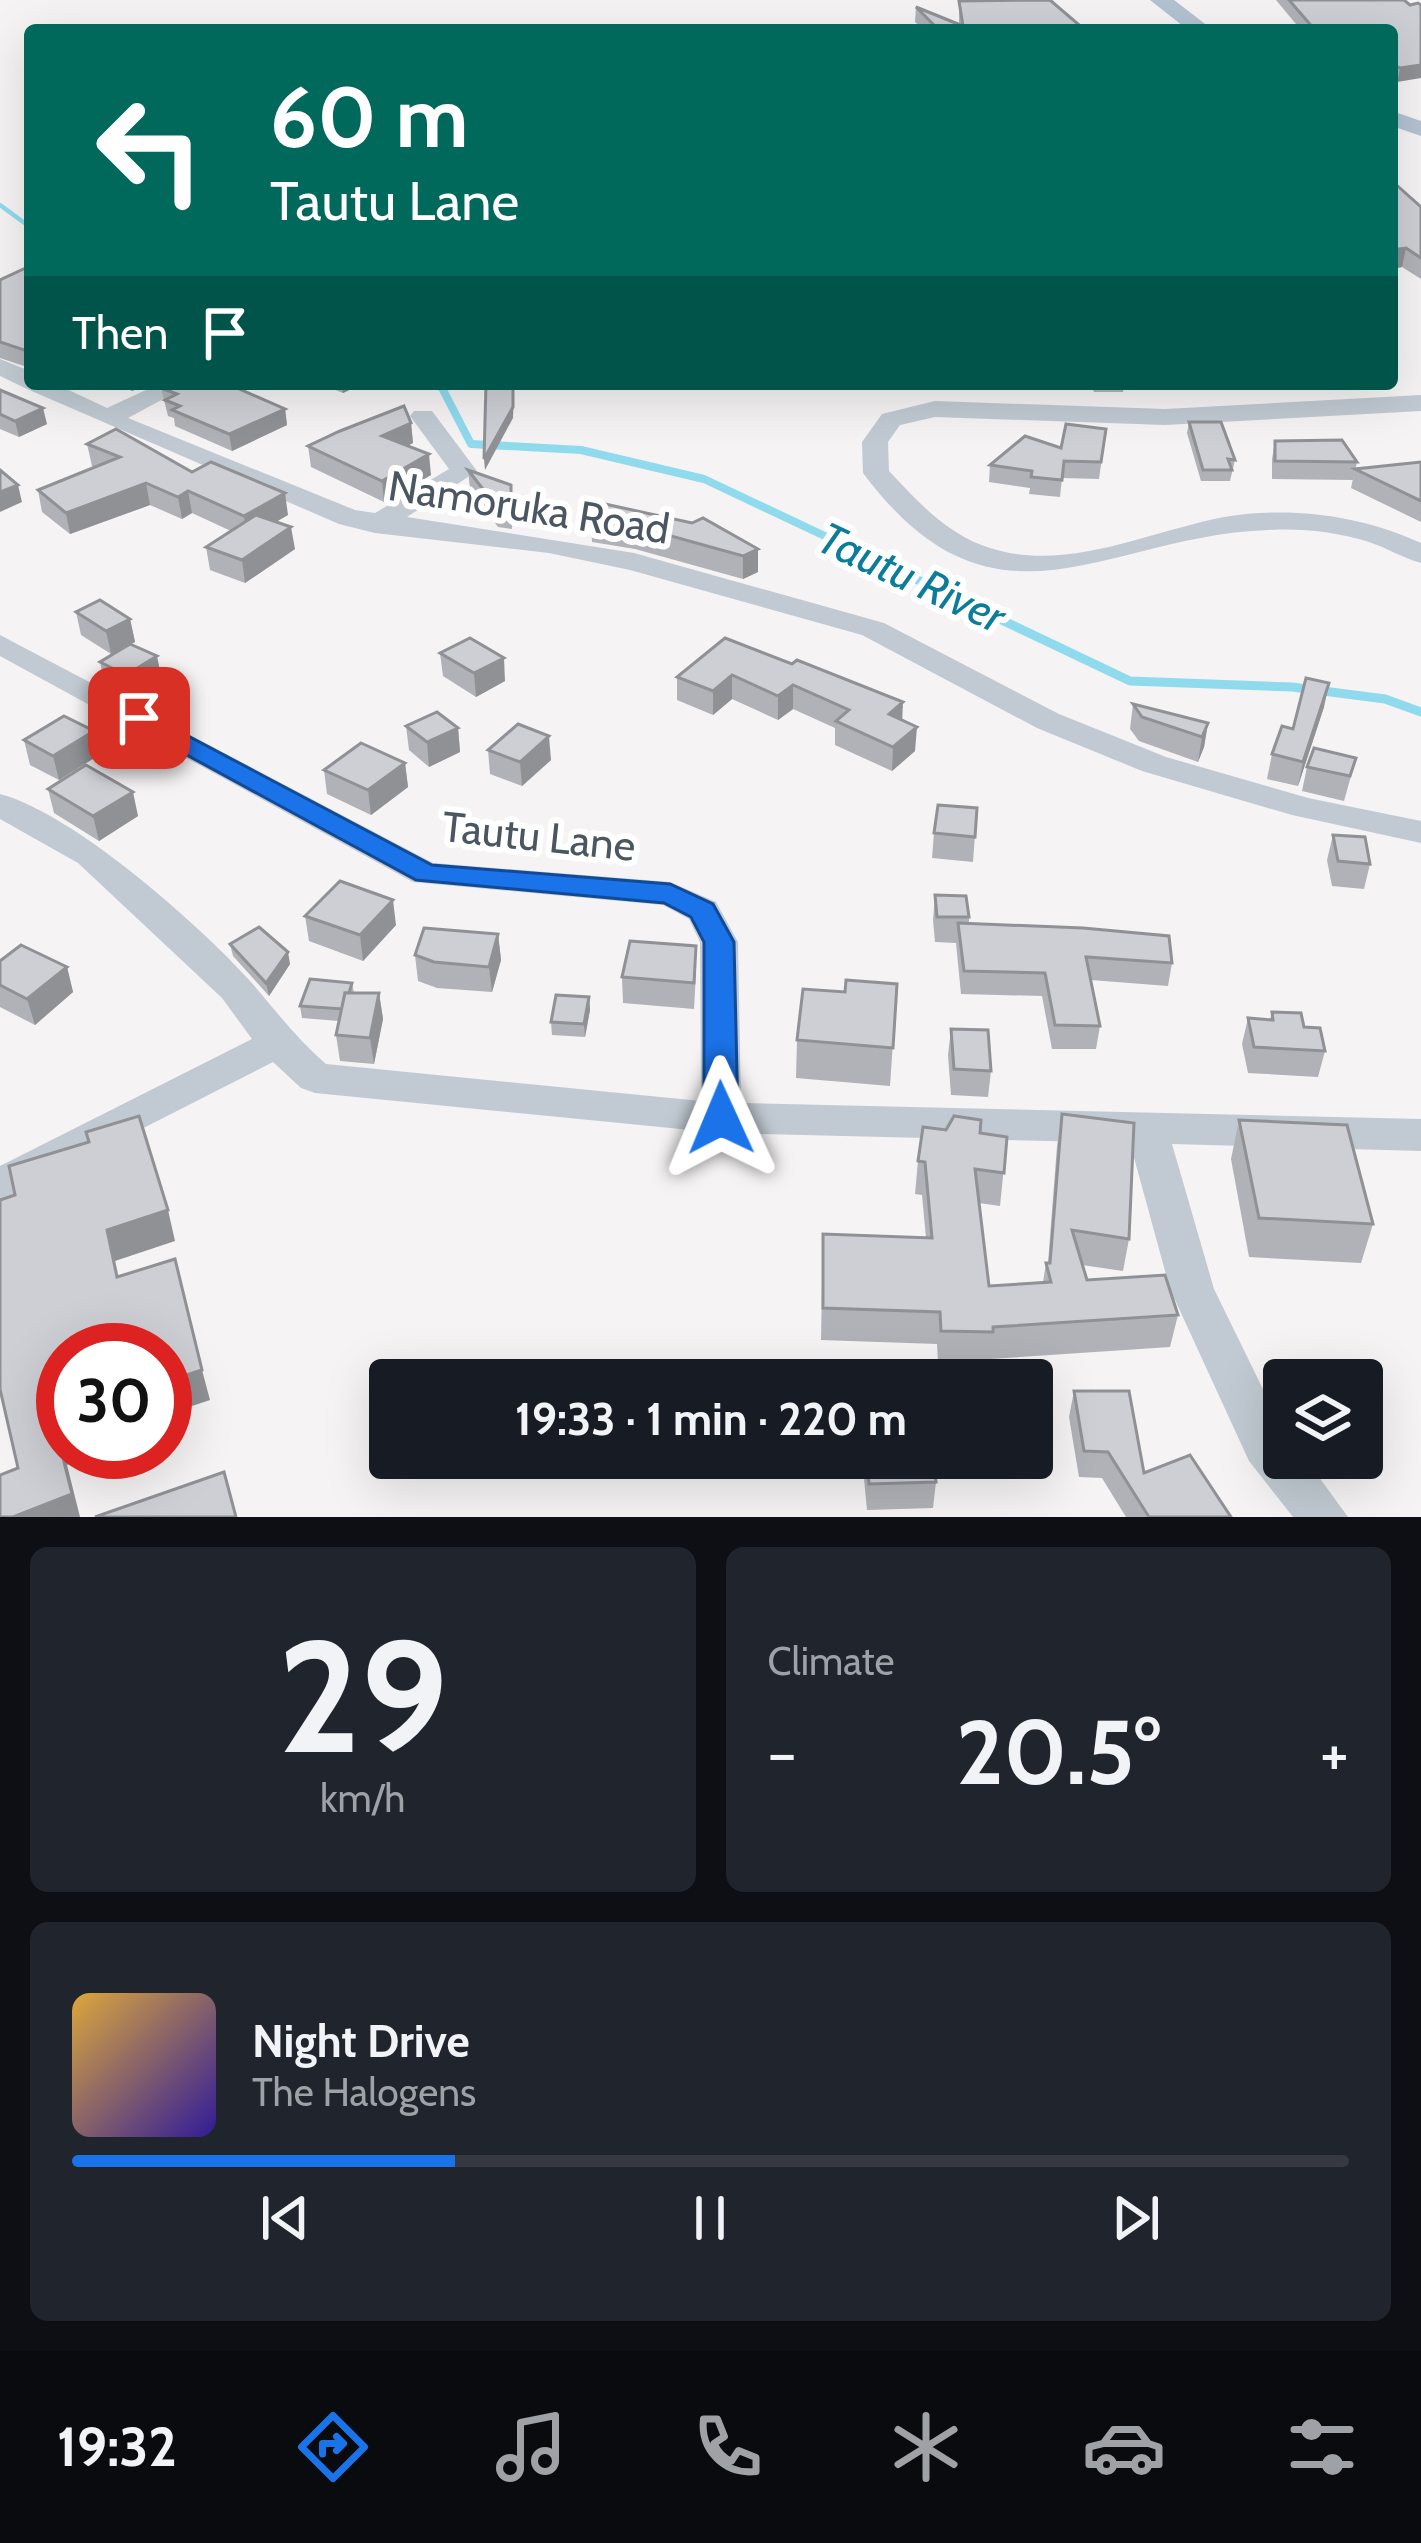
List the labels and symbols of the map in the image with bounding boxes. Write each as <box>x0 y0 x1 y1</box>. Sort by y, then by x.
street label: Namoruka Road <box>385 459 673 555</box>
water label: Tautu River <box>810 510 1016 645</box>
pin <box>88 667 190 769</box>
street label: Tautu Lane <box>440 800 638 872</box>
position arrow <box>658 1055 784 1181</box>
speed limit sign: 30 <box>36 1323 192 1479</box>

